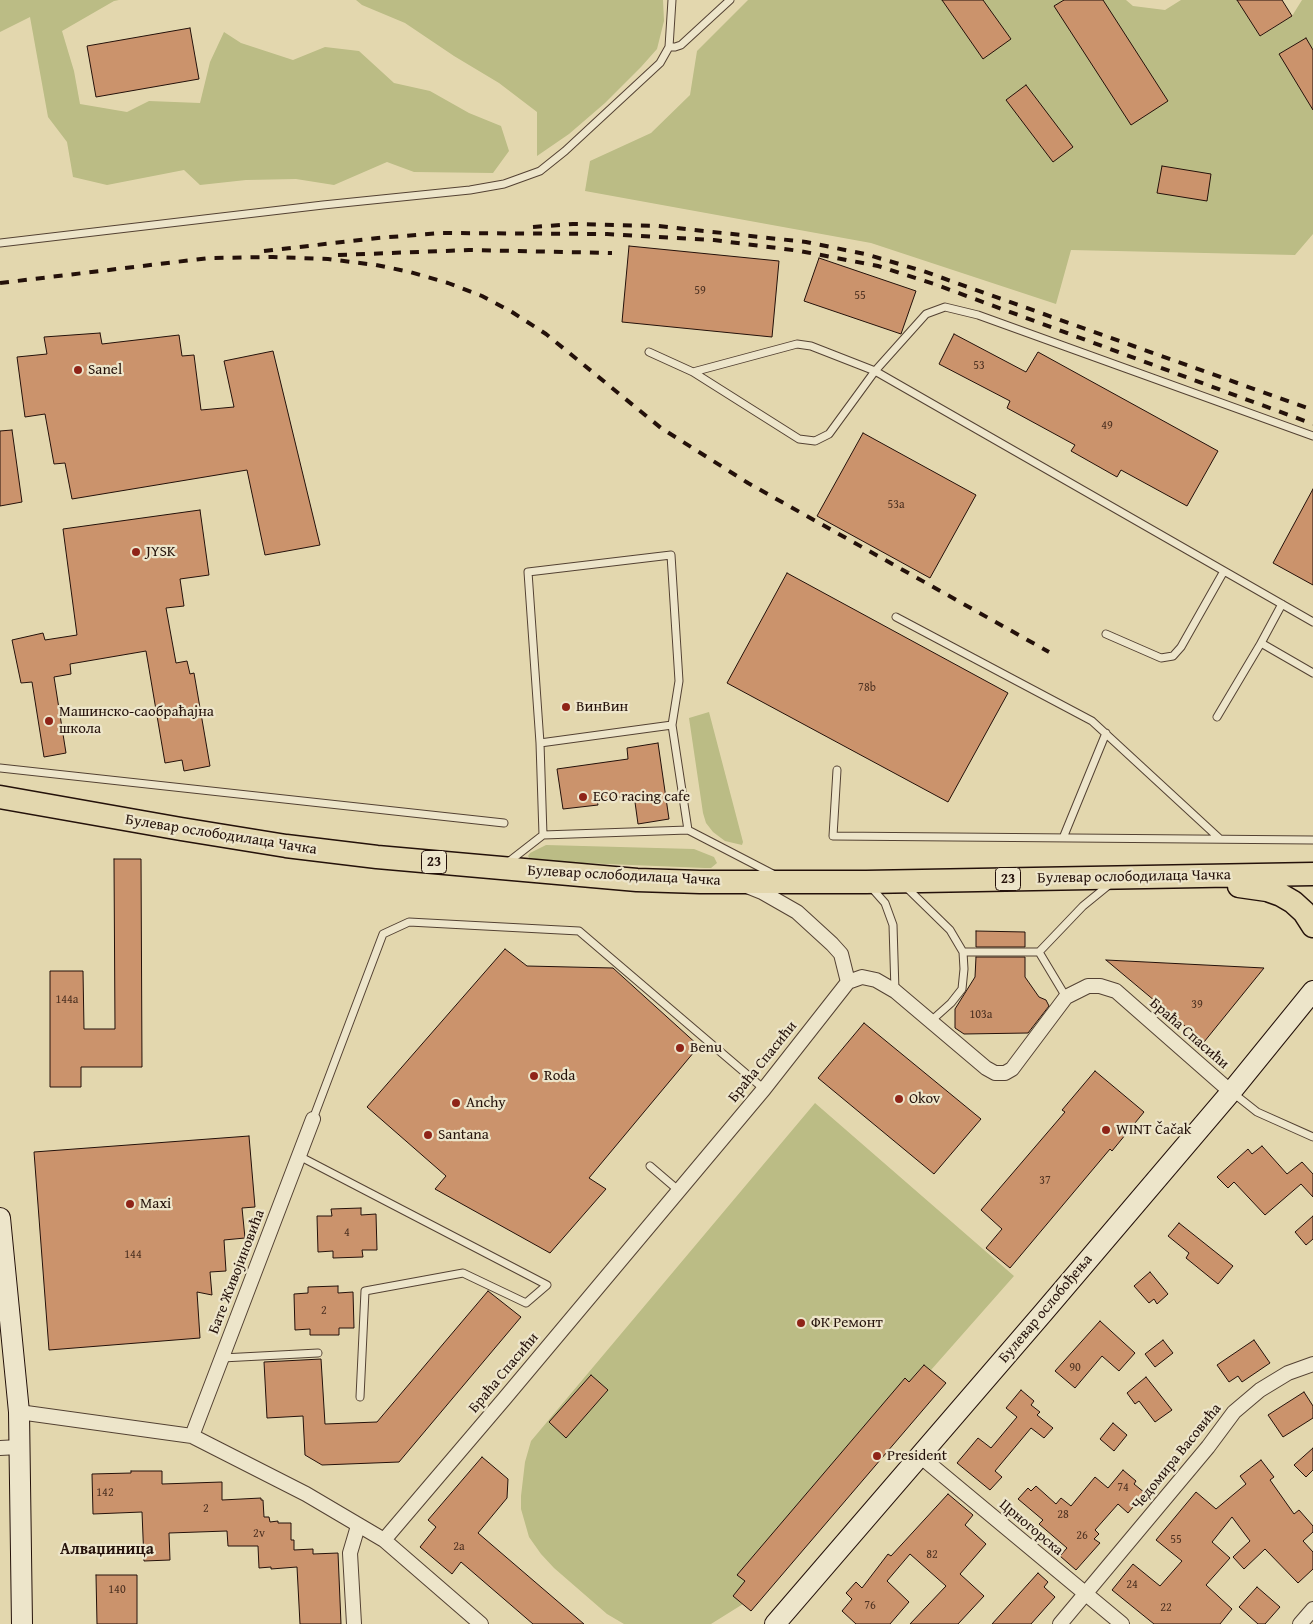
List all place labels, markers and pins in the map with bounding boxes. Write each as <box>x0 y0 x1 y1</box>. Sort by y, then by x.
place label: Sanel <box>88 361 122 379</box>
marker: Sanel <box>72 364 84 376</box>
place label: JYSK <box>146 543 176 561</box>
marker: JYSK <box>130 546 142 558</box>
place label: ВинВин <box>576 698 628 716</box>
marker: ВинВин <box>560 701 572 713</box>
place label: Машинско-саобраћајна школа <box>59 703 214 738</box>
marker: Машинско-саобраћајна школа <box>43 715 55 727</box>
place label: ECO racing cafe <box>593 788 690 806</box>
marker: ECO racing cafe <box>577 791 589 803</box>
place label: Benu <box>690 1039 722 1057</box>
marker: Benu <box>674 1042 686 1054</box>
place label: Roda <box>544 1067 575 1085</box>
marker: Roda <box>528 1070 540 1082</box>
place label: Okov <box>909 1090 940 1108</box>
marker: Okov <box>893 1093 905 1105</box>
place label: Anchy <box>466 1094 506 1112</box>
marker: Anchy <box>450 1097 462 1109</box>
place label: WINT Čačak <box>1116 1121 1191 1139</box>
marker: WINT Čačak <box>1100 1124 1112 1136</box>
place label: Santana <box>438 1126 489 1144</box>
marker: Santana <box>422 1129 434 1141</box>
place label: Maxi <box>140 1195 171 1213</box>
marker: Maxi <box>124 1198 136 1210</box>
place label: ФК Ремонт <box>811 1314 883 1332</box>
marker: ФК Ремонт <box>795 1317 807 1329</box>
place label: President <box>887 1447 947 1465</box>
marker: President <box>871 1450 883 1462</box>

